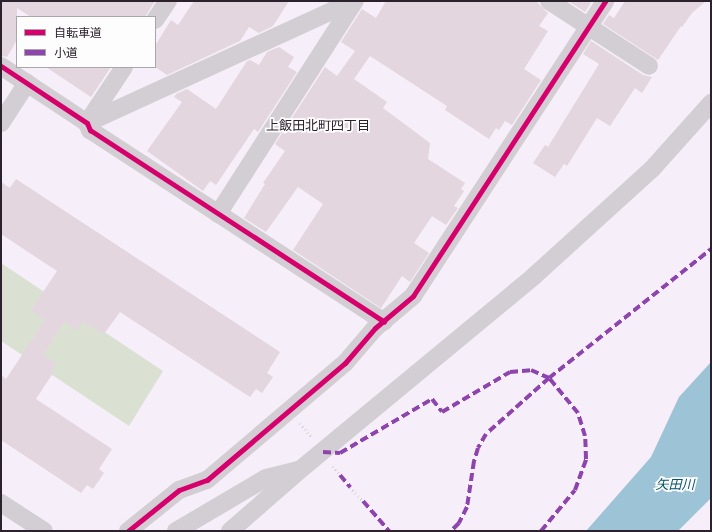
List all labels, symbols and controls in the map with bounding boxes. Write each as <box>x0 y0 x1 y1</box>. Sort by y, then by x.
legend <box>16 16 156 68</box>
text: 自転車道 <box>54 24 102 41</box>
text: 小道 <box>54 44 78 61</box>
district label: 上飯田北町四丁目 <box>266 117 370 133</box>
water label: 矢田川 <box>656 476 694 492</box>

